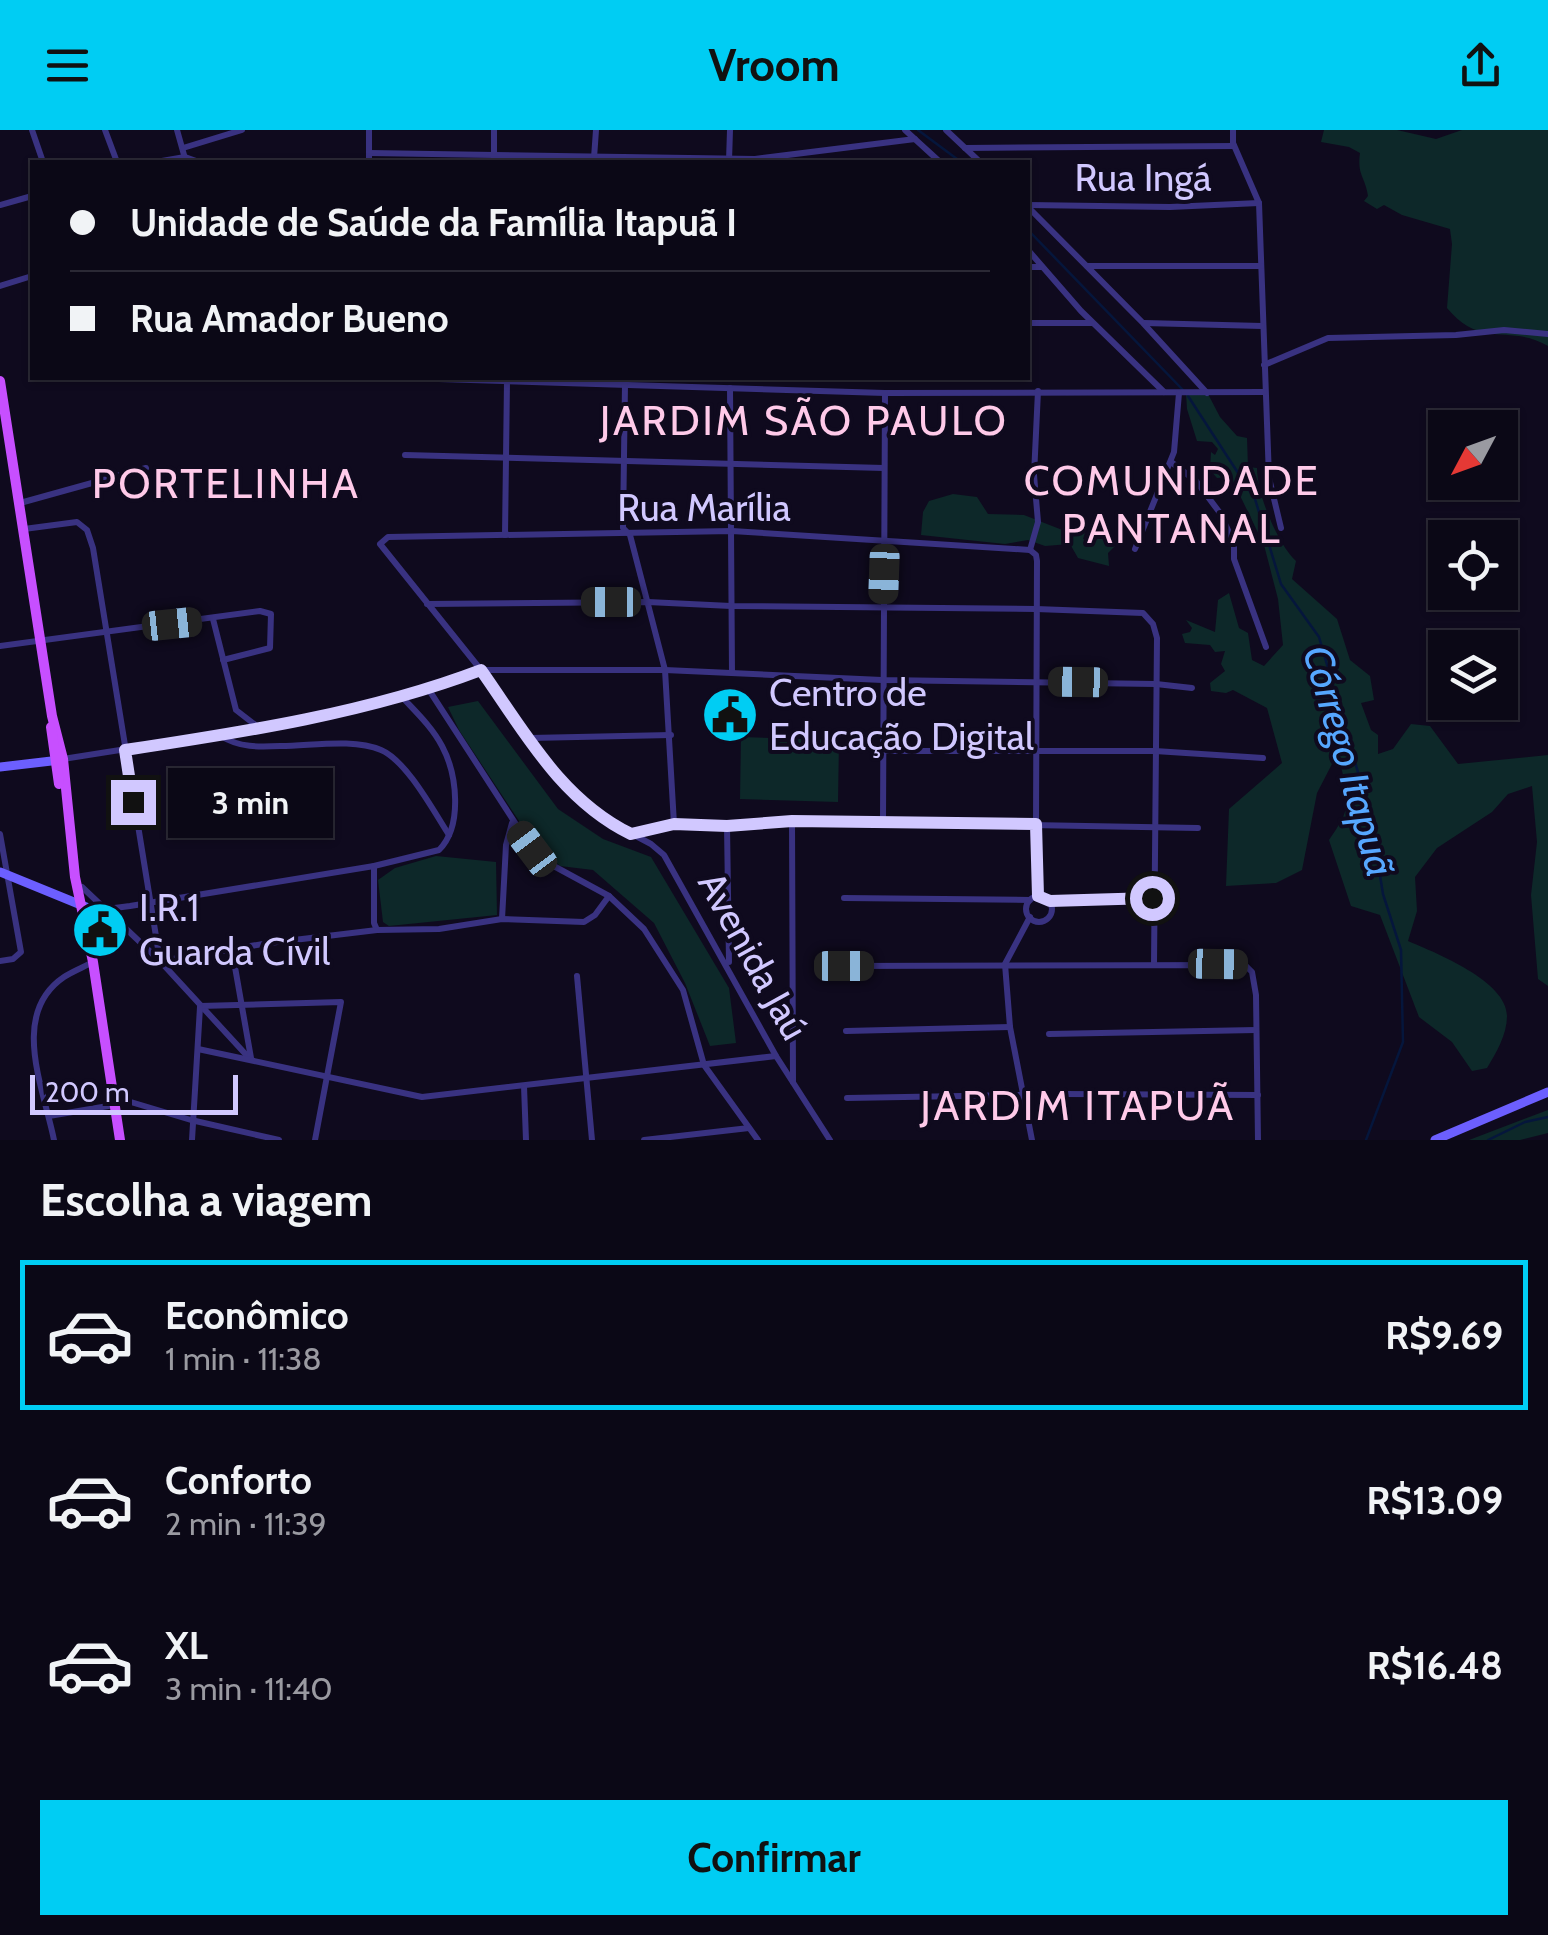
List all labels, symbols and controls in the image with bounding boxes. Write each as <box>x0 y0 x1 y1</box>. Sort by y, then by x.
icon: menu <box>40 38 95 93</box>
text: Vroom <box>708 38 840 92</box>
icon: share <box>1453 38 1508 93</box>
street label: Rua Ingá <box>1075 154 1211 201</box>
text: Unidade de Saúde da Família Itapuã I <box>130 199 737 246</box>
text: Rua Amador Bueno <box>130 295 449 342</box>
district label: JARDIM SÃO PAULO <box>599 394 1008 446</box>
north arrow <box>1428 410 1518 500</box>
map controls <box>1428 410 1518 720</box>
district label: COMUNIDADE PANTANAL <box>1024 454 1320 554</box>
district label: PORTELINHA <box>92 457 360 509</box>
street label: Rua Marília <box>617 484 791 531</box>
button: locate <box>1428 520 1518 610</box>
car <box>868 543 900 605</box>
car <box>581 587 641 617</box>
car <box>141 606 203 642</box>
button: layers <box>1428 630 1518 720</box>
water label: Córrego Itapuã <box>1293 640 1406 882</box>
car <box>1048 666 1108 698</box>
place label: Centro de Educação Digital <box>769 669 1034 760</box>
public building icon: Centro de Educação Digital <box>700 685 760 745</box>
callout: 3 min <box>168 767 333 837</box>
route end <box>111 780 156 825</box>
text: 3 min <box>212 783 289 822</box>
car <box>502 816 562 882</box>
street label: Avenida Jaú <box>688 864 819 1048</box>
route start <box>1130 876 1175 921</box>
place label: I.R.1 Guarda Cívil <box>139 884 330 975</box>
public building icon: I.R.1 Guarda Cívil <box>70 900 130 960</box>
car <box>1188 948 1248 980</box>
car <box>814 951 874 981</box>
scale bar <box>30 1070 238 1114</box>
text: 200 m <box>45 1075 130 1109</box>
district label: JARDIM ITAPUÃ <box>919 1079 1236 1131</box>
text: Escolha a viagem <box>40 1173 372 1227</box>
icon: car <box>45 1290 135 1380</box>
text: Econômico <box>165 1292 349 1339</box>
text: R$9.69 <box>1385 1312 1503 1359</box>
text: 1 min · 11:38 <box>165 1339 322 1378</box>
icon: car <box>45 1455 135 1545</box>
text: Conforto <box>165 1457 312 1504</box>
text: R$13.09 <box>1366 1477 1503 1524</box>
text: 2 min · 11:39 <box>165 1504 327 1543</box>
icon: car <box>45 1620 135 1710</box>
text: XL <box>165 1622 208 1669</box>
text: R$16.48 <box>1367 1642 1503 1689</box>
text: 3 min · 11:40 <box>165 1669 333 1708</box>
button: Confirmar <box>40 1800 1508 1915</box>

